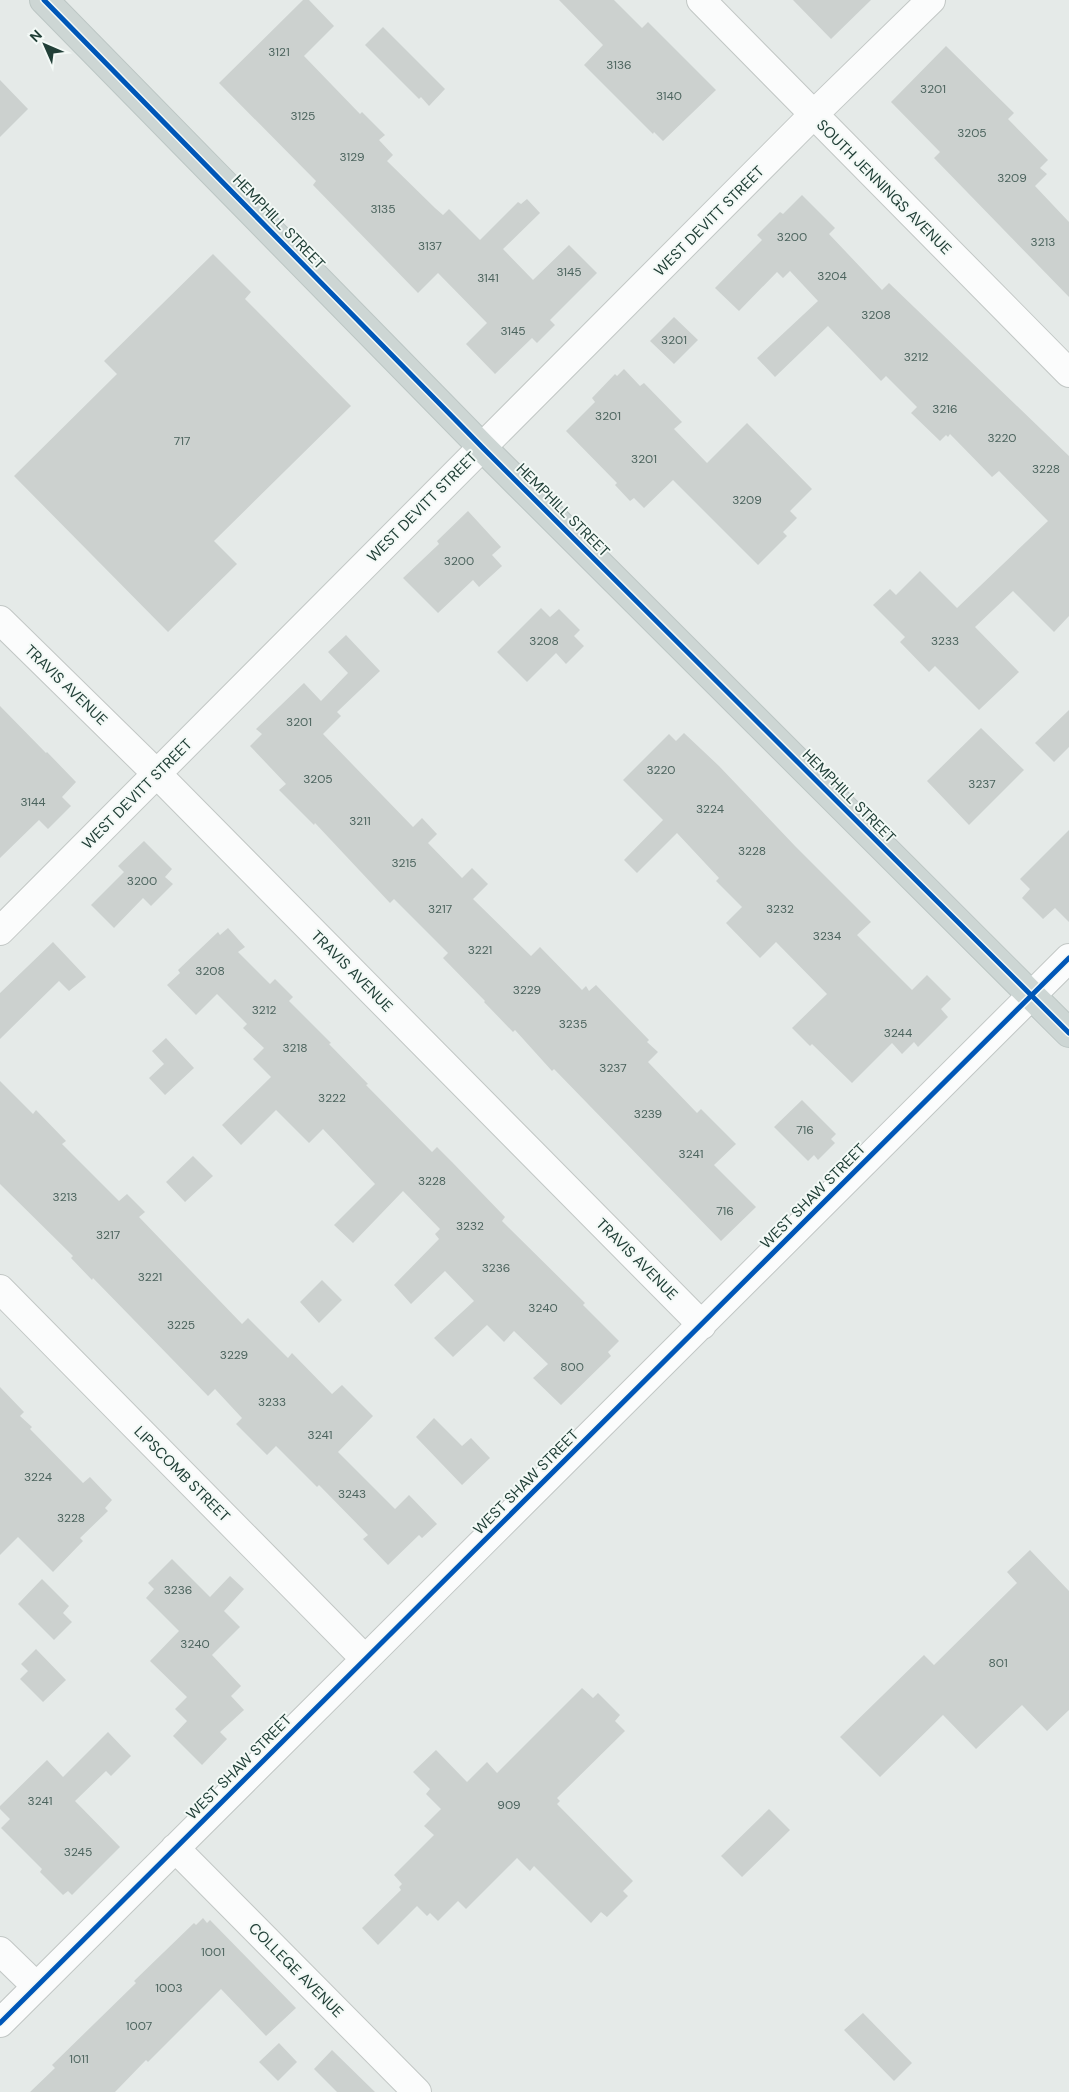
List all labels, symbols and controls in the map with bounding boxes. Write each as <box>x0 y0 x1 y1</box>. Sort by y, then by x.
north arrow <box>20 20 70 70</box>
text: N <box>26 26 46 46</box>
house number: 3121 <box>268 44 290 60</box>
house number: 3136 <box>606 57 632 73</box>
house number: 3201 <box>920 81 946 97</box>
house number: 3140 <box>656 88 682 104</box>
house number: 3125 <box>291 108 315 124</box>
street label: SOUTH JENNINGS AVENUE <box>812 115 956 259</box>
house number: 3205 <box>957 125 987 141</box>
house number: 3129 <box>340 149 364 165</box>
street label: WEST DEVITT STREET <box>650 162 768 280</box>
street label: HEMPHILL STREET <box>229 170 329 274</box>
house number: 3209 <box>997 170 1027 186</box>
house number: 3135 <box>370 201 396 217</box>
house number: 3200 <box>777 229 807 245</box>
house number: 3213 <box>1031 234 1055 250</box>
house number: 3137 <box>418 238 442 254</box>
house number: 3145 <box>556 264 582 280</box>
house number: 3204 <box>817 268 847 284</box>
house number: 3141 <box>477 270 499 286</box>
house number: 3208 <box>861 307 891 323</box>
house number: 3145 <box>500 323 526 339</box>
house number: 3201 <box>661 332 687 348</box>
house number: 3212 <box>904 349 928 365</box>
house number: 3216 <box>932 401 958 417</box>
house number: 3201 <box>595 408 621 424</box>
house number: 3220 <box>987 430 1017 446</box>
house number: 717 <box>174 433 190 449</box>
street label: WEST DEVITT STREET <box>363 448 481 566</box>
house number: 3201 <box>631 451 657 467</box>
street label: HEMPHILL STREET <box>512 459 614 561</box>
house number: 3228 <box>1032 461 1060 477</box>
house number: 3209 <box>732 492 762 508</box>
house number: 3200 <box>444 553 474 569</box>
house number: 3208 <box>529 633 559 649</box>
house number: 3233 <box>931 633 959 649</box>
street label: TRAVIS AVENUE <box>20 640 112 730</box>
house number: 3201 <box>286 714 312 730</box>
street label: WEST DEVITT STREET <box>78 735 196 853</box>
street label: HEMPHILL STREET <box>798 745 900 847</box>
house number: 3220 <box>646 762 676 778</box>
house number: 3205 <box>303 771 333 787</box>
house number: 3237 <box>968 776 996 792</box>
house number: 3144 <box>20 794 46 810</box>
house number: 3224 <box>696 801 724 817</box>
house number: 3211 <box>349 813 371 829</box>
house number: 3228 <box>738 843 766 859</box>
house number: 3215 <box>391 855 417 871</box>
house number: 3200 <box>127 873 157 889</box>
house number: 3217 <box>428 901 452 917</box>
house number: 3232 <box>766 901 794 917</box>
street label: TRAVIS AVENUE <box>307 926 397 1016</box>
house number: 3234 <box>813 928 841 944</box>
house number: 3221 <box>468 942 492 958</box>
house number: 3208 <box>195 963 225 979</box>
house number: 3229 <box>513 982 541 998</box>
house number: 3212 <box>252 1002 276 1018</box>
house number: 3235 <box>559 1016 587 1032</box>
house number: 3244 <box>884 1025 912 1041</box>
house number: 3218 <box>282 1040 308 1056</box>
house number: 3237 <box>599 1060 627 1076</box>
house number: 3222 <box>318 1090 346 1106</box>
house number: 3239 <box>634 1106 662 1122</box>
house number: 716 <box>796 1122 814 1138</box>
street label: WEST SHAW STREET <box>756 1139 870 1253</box>
house number: 3241 <box>679 1146 703 1162</box>
house number: 3228 <box>418 1173 446 1189</box>
house number: 3213 <box>53 1189 77 1205</box>
house number: 716 <box>716 1203 734 1219</box>
street label: TRAVIS AVENUE <box>592 1214 682 1304</box>
house number: 3232 <box>456 1218 484 1234</box>
house number: 3217 <box>96 1227 120 1243</box>
house number: 3236 <box>482 1260 510 1276</box>
house number: 3221 <box>138 1269 162 1285</box>
house number: 3240 <box>528 1300 558 1316</box>
house number: 3225 <box>167 1317 195 1333</box>
house number: 3229 <box>220 1347 248 1363</box>
house number: 800 <box>560 1359 584 1375</box>
house number: 3233 <box>258 1394 286 1410</box>
street label: LIPSCOMB STREET <box>130 1422 234 1526</box>
street label: WEST SHAW STREET <box>469 1425 583 1539</box>
house number: 3241 <box>308 1427 332 1443</box>
house number: 3224 <box>24 1469 52 1485</box>
house number: 3243 <box>338 1486 366 1502</box>
house number: 3228 <box>57 1510 85 1526</box>
house number: 3236 <box>164 1582 192 1598</box>
house number: 3240 <box>180 1636 210 1652</box>
house number: 801 <box>988 1655 1008 1671</box>
street label: WEST SHAW STREET <box>182 1710 296 1824</box>
house number: 3241 <box>28 1793 52 1809</box>
house number: 909 <box>497 1797 521 1813</box>
house number: 3245 <box>64 1844 92 1860</box>
street label: COLLEGE AVENUE <box>244 1918 348 2022</box>
house number: 1001 <box>201 1944 225 1960</box>
house number: 1003 <box>155 1980 183 1996</box>
house number: 1007 <box>126 2018 152 2034</box>
house number: 1011 <box>69 2051 89 2067</box>

